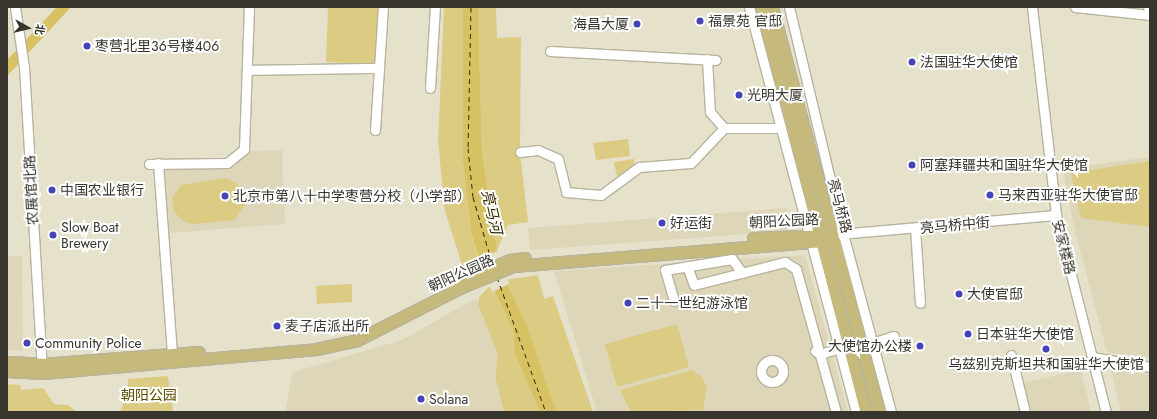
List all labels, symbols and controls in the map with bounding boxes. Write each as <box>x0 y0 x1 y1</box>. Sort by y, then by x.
north arrow <box>8 8 48 48</box>
place label: 福景苑 官邸 <box>708 13 782 29</box>
place label: 海昌大厦 <box>573 16 629 32</box>
marker: 福景苑 官邸 <box>695 16 705 26</box>
marker: 海昌大厦 <box>632 19 642 29</box>
text: 北 <box>31 23 49 36</box>
place label: 枣营北里36号楼406 <box>95 38 219 54</box>
marker: 枣营北里36号楼406 <box>82 41 92 51</box>
place label: 法国驻华大使馆 <box>920 54 1018 70</box>
marker: 法国驻华大使馆 <box>907 57 917 67</box>
place label: 光明大厦 <box>747 87 803 103</box>
marker: 光明大厦 <box>734 90 744 100</box>
street label: 农展馆北路 <box>21 155 41 225</box>
place label: 阿塞拜疆共和国驻华大使馆 <box>920 157 1088 173</box>
marker: 阿塞拜疆共和国驻华大使馆 <box>907 160 917 170</box>
street label: 亮马桥路 <box>825 177 855 235</box>
place label: 中国农业银行 <box>60 182 144 198</box>
marker: 中国农业银行 <box>47 185 57 195</box>
place label: 马来西亚驻华大使官邸 <box>998 187 1138 203</box>
place label: 北京市第八十中学枣营分校（小学部） <box>233 188 471 204</box>
water label: 亮马河 <box>477 188 505 236</box>
marker: 马来西亚驻华大使官邸 <box>985 190 995 200</box>
marker: 北京市第八十中学枣营分校（小学部） <box>220 191 230 201</box>
street label: 朝阳公园路 <box>749 211 819 231</box>
street label: 亮马桥中街 <box>919 214 991 236</box>
place label: 好运街 <box>670 215 712 231</box>
marker: 好运街 <box>657 218 667 228</box>
street label: 安家楼路 <box>1049 218 1079 276</box>
place label: Slow Boat Brewery <box>61 219 119 252</box>
marker: Slow Boat Brewery <box>48 230 58 240</box>
street label: 朝阳公园路 <box>426 251 496 295</box>
place label: 大使官邸 <box>967 286 1023 302</box>
marker: 大使官邸 <box>954 289 964 299</box>
place label: 二十一世纪游泳馆 <box>636 295 748 311</box>
marker: 二十一世纪游泳馆 <box>623 298 633 308</box>
place label: 麦子店派出所 <box>285 318 369 334</box>
marker: 麦子店派出所 <box>272 321 282 331</box>
place label: 日本驻华大使馆 <box>976 326 1074 342</box>
marker: 日本驻华大使馆 <box>963 329 973 339</box>
place label: Community Police <box>35 335 142 351</box>
marker: Community Police <box>22 338 32 348</box>
place label: 大使馆办公楼 <box>828 338 912 354</box>
marker: 大使馆办公楼 <box>915 341 925 351</box>
marker: 乌兹别克斯坦共和国驻华大使馆 <box>1041 344 1051 354</box>
place label: 乌兹别克斯坦共和国驻华大使馆 <box>948 356 1144 372</box>
park label: 朝阳公园 <box>121 387 177 403</box>
place label: Solana <box>429 391 468 407</box>
marker: Solana <box>416 394 426 404</box>

